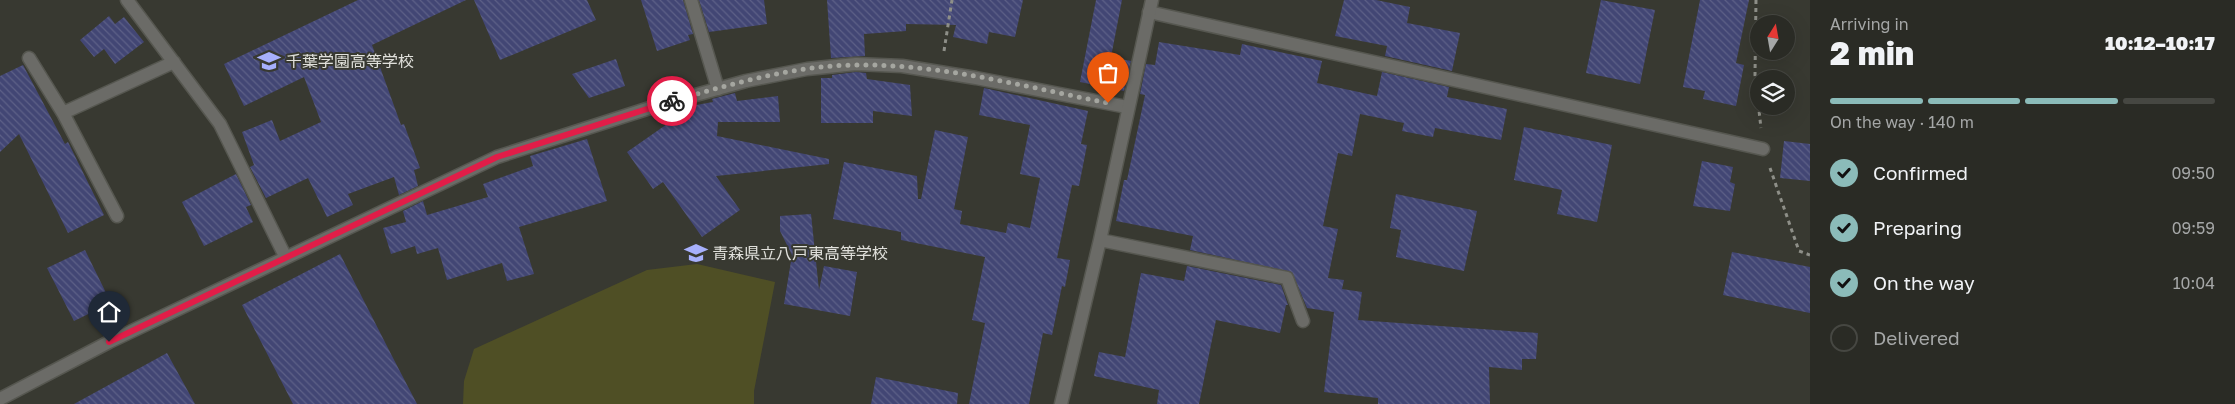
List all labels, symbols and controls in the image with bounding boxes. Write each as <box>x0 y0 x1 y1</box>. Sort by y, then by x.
text: Arriving in <box>1830 14 1909 34</box>
north arrow <box>1750 15 1795 60</box>
map controls <box>1750 15 1795 115</box>
text: 10:12–10:17 <box>2105 31 2215 54</box>
text: 2 min <box>1830 34 1914 72</box>
school or university icon: 千葉学園高等学校 <box>256 48 282 74</box>
place label: 千葉学園高等学校 <box>286 51 414 71</box>
pin <box>1087 52 1129 103</box>
icon: bag <box>1094 59 1122 87</box>
button: layers <box>1750 70 1795 115</box>
courier <box>647 76 697 126</box>
icon: bike <box>658 87 686 115</box>
text: On the way · 140 m <box>1830 112 1974 132</box>
icon: check <box>1830 159 1858 187</box>
text: Confirmed <box>1873 161 1968 184</box>
text: 09:50 <box>2171 163 2215 183</box>
icon: check <box>1830 214 1858 242</box>
text: Preparing <box>1873 216 1962 239</box>
text: 09:59 <box>2172 218 2215 238</box>
school or university icon: 青森県立八戸東高等学校 <box>683 240 709 266</box>
place label: 青森県立八戸東高等学校 <box>712 243 888 263</box>
icon: check <box>1830 269 1858 297</box>
text: On the way <box>1873 271 1975 294</box>
text: 10:04 <box>2173 273 2215 293</box>
pin <box>88 291 130 342</box>
icon: home <box>95 298 123 326</box>
text: Delivered <box>1873 326 1960 349</box>

